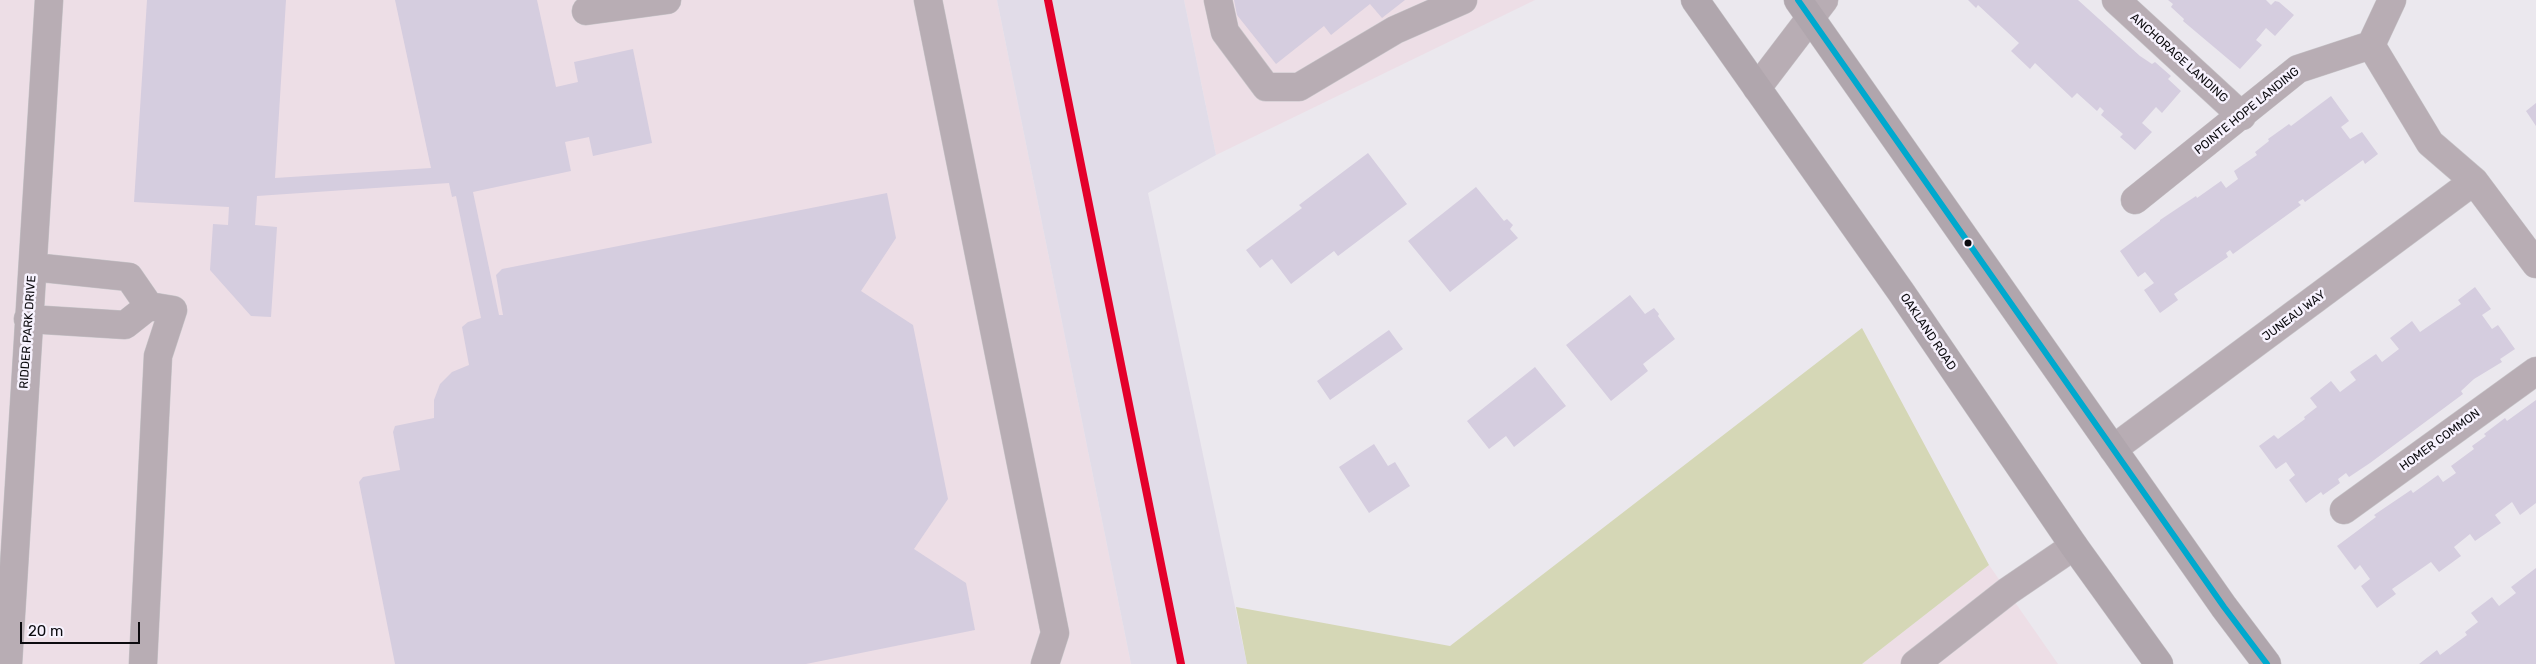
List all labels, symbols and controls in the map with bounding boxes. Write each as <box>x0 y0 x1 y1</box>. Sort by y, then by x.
street label: ANCHORAGE LANDING <box>2127 10 2231 106</box>
street label: POINTE HOPE LANDING <box>2192 64 2302 158</box>
unlabelled marker <box>1963 238 1973 248</box>
street label: RIDDER PARK DRIVE <box>17 275 39 389</box>
street label: JUNEAU WAY <box>2260 288 2328 344</box>
street label: OAKLAND ROAD <box>1897 291 1959 373</box>
street label: HOMER COMMON <box>2397 406 2483 474</box>
scale bar <box>22 612 142 644</box>
text: 20 m <box>28 622 63 640</box>

